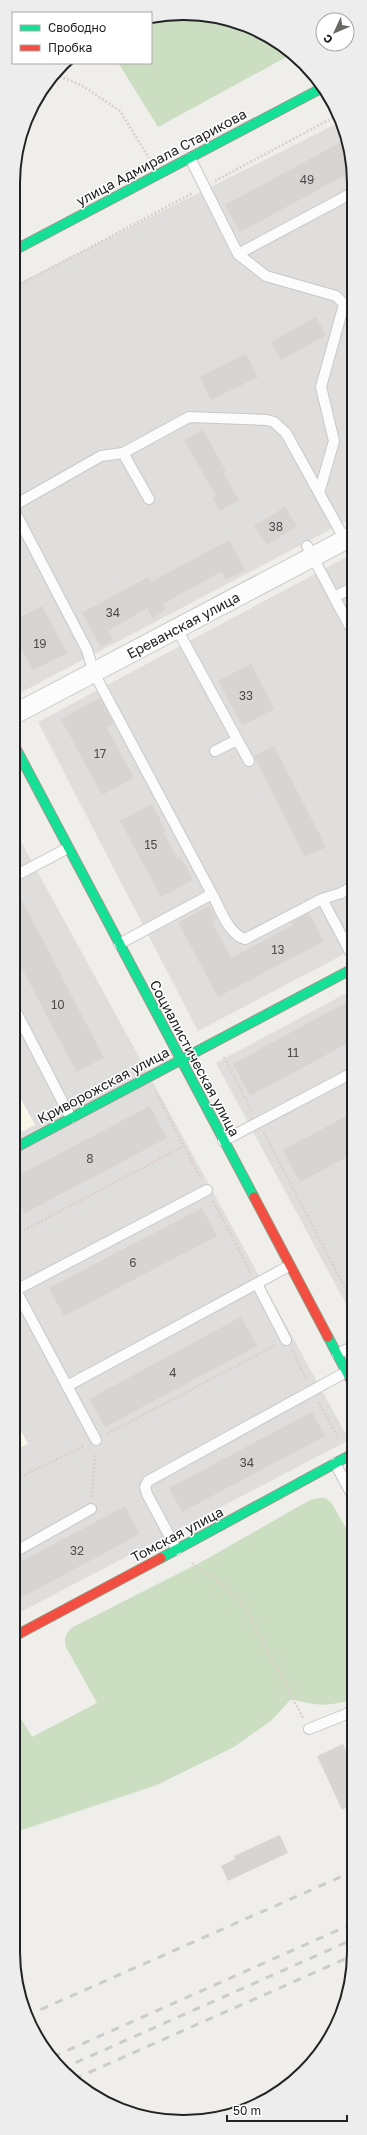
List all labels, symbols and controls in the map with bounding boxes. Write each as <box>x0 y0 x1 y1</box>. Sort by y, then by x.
legend <box>12 12 152 64</box>
north arrow <box>315 12 355 52</box>
text: Свободно <box>48 20 106 35</box>
text: С <box>320 32 335 47</box>
text: Пробка <box>48 40 92 55</box>
street label: улица Адмирала Старикова <box>73 105 249 209</box>
house number: 49 <box>300 172 314 187</box>
house number: 38 <box>269 519 283 534</box>
street label: Ереванская улица <box>124 588 242 662</box>
house number: 34 <box>106 605 120 620</box>
house number: 19 <box>33 636 47 651</box>
house number: 33 <box>239 688 253 703</box>
house number: 17 <box>94 746 106 761</box>
house number: 15 <box>145 837 157 852</box>
house number: 13 <box>272 942 284 957</box>
street label: Социалистическая улица <box>146 977 244 1139</box>
house number: 10 <box>51 997 65 1012</box>
street label: Криворожская улица <box>34 1043 172 1127</box>
house number: 11 <box>287 1045 299 1060</box>
house number: 8 <box>86 1151 94 1166</box>
house number: 6 <box>129 1255 137 1270</box>
house number: 4 <box>169 1365 177 1380</box>
house number: 34 <box>240 1455 254 1470</box>
street label: Томская улица <box>128 1503 226 1565</box>
house number: 32 <box>70 1543 84 1558</box>
scale bar <box>227 2097 347 2123</box>
text: 50 m <box>233 2103 261 2118</box>

